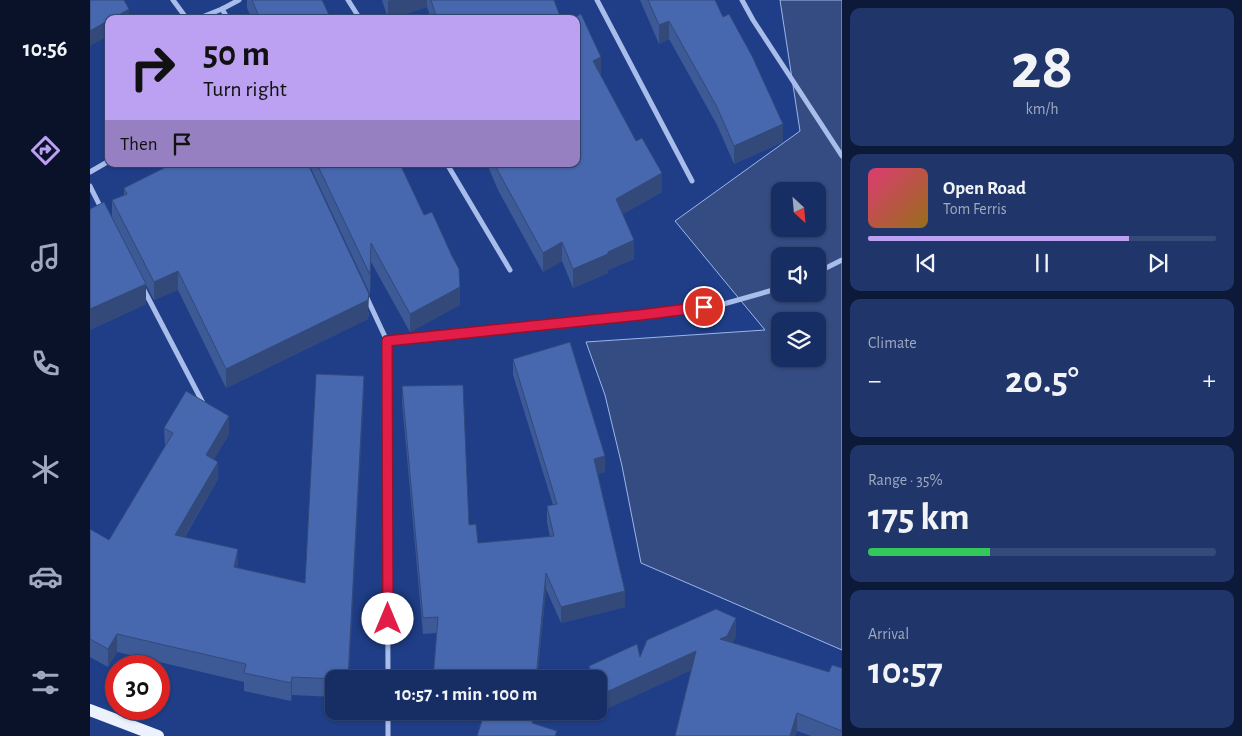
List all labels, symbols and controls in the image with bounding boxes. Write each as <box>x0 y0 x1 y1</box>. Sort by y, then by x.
icon: right <box>120 35 185 100</box>
text: 28 <box>1011 35 1073 100</box>
text: 50 m <box>203 37 270 72</box>
text: 10:56 <box>23 38 67 60</box>
text: Turn right <box>203 78 287 100</box>
text: km/h <box>1025 101 1059 117</box>
icon: arrive <box>168 130 196 158</box>
icon: directions <box>28 133 63 168</box>
text: Then <box>120 135 158 154</box>
text: Open Road <box>943 179 1026 198</box>
north arrow <box>771 182 826 238</box>
map controls <box>771 182 826 367</box>
text: Tom Ferris <box>943 201 1007 217</box>
icon: music <box>28 240 63 275</box>
button: sound <box>771 247 826 302</box>
icon: previous <box>912 249 940 277</box>
icon: pause <box>1028 249 1056 277</box>
icon: next <box>1144 249 1172 277</box>
pin <box>683 286 725 328</box>
icon: arrive <box>690 293 718 321</box>
button: layers <box>771 312 826 367</box>
text: Climate <box>868 335 917 351</box>
icon: phone <box>28 346 63 381</box>
text: 20.5° <box>1005 362 1079 400</box>
text: − <box>868 367 881 395</box>
text: + <box>1203 367 1216 395</box>
icon: climate <box>28 452 63 487</box>
text: Range · 35% <box>868 472 943 488</box>
text: 175 km <box>868 499 970 537</box>
icon: car <box>28 559 63 594</box>
position arrow <box>361 592 413 644</box>
text: Arrival <box>868 626 909 642</box>
text: 10:57 <box>868 653 943 691</box>
speed limit sign: 30 <box>105 655 170 720</box>
icon: filters <box>28 665 63 700</box>
text: 10:57 · 1 min · 100 m <box>395 685 537 704</box>

